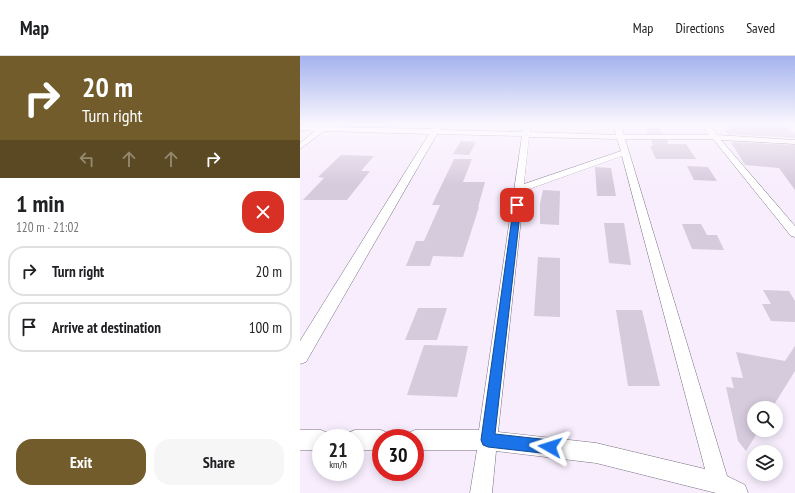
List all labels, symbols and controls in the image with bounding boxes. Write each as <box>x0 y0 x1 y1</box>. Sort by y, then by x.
text: Map <box>20 16 49 40</box>
text: Map <box>633 19 653 37</box>
text: Directions <box>675 19 724 37</box>
text: Saved <box>746 19 775 37</box>
text: 20 m <box>82 68 133 105</box>
icon: right <box>16 72 68 124</box>
text: Turn right <box>82 104 142 127</box>
icon: left <box>76 148 98 170</box>
icon: ahead <box>118 148 140 170</box>
icon: ahead <box>160 148 182 170</box>
icon: right <box>202 148 224 170</box>
text: 1 min <box>16 188 64 219</box>
pin <box>500 188 534 222</box>
button: close <box>242 191 284 233</box>
icon: arrive <box>506 194 528 216</box>
text: 120 m · 21:02 <box>16 219 79 236</box>
icon: right <box>18 260 40 282</box>
text: Turn right <box>52 262 104 281</box>
text: 20 m <box>256 262 282 281</box>
icon: arrive <box>18 316 40 338</box>
text: Arrive at destination <box>52 318 161 337</box>
text: 100 m <box>249 318 282 337</box>
map controls <box>747 401 783 481</box>
button: search <box>747 401 783 437</box>
position arrow <box>529 426 571 468</box>
speed limit sign: 30 <box>372 429 424 481</box>
text: 21 <box>328 437 348 463</box>
button: Exit <box>16 439 146 485</box>
button: Share <box>154 439 284 485</box>
button: layers <box>747 445 783 481</box>
text: km/h <box>329 458 347 471</box>

